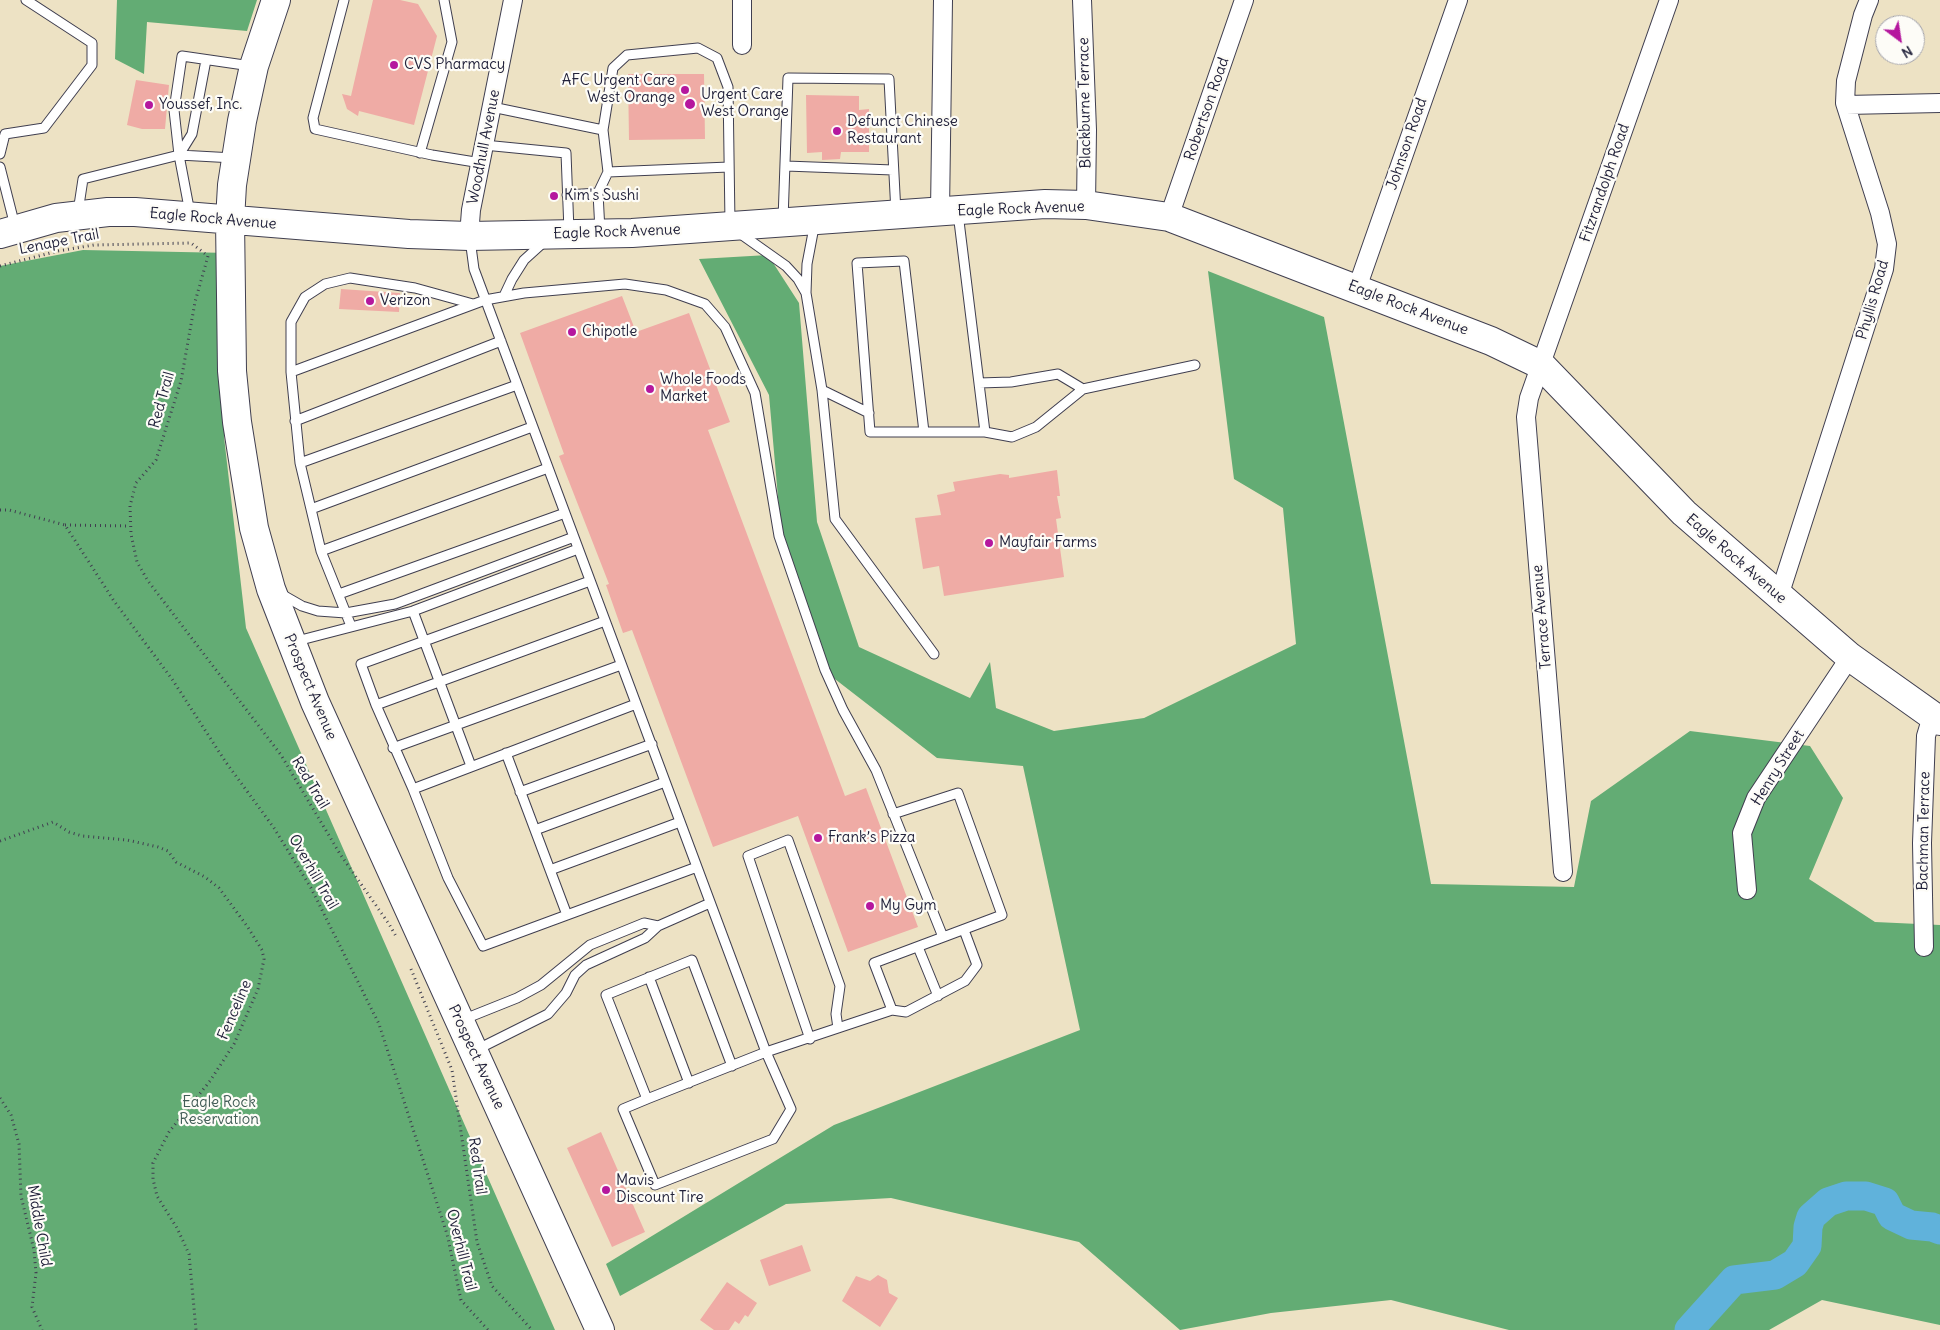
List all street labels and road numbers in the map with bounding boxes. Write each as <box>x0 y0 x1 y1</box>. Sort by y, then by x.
street label: Blackburne Terrace <box>1075 37 1095 169</box>
street label: Robertson Road <box>1181 55 1233 163</box>
street label: Woodhull Avenue <box>464 88 504 206</box>
street label: Johnson Road <box>1383 96 1431 192</box>
street label: Fitzrandolph Road <box>1576 122 1634 244</box>
street label: Eagle Rock Avenue <box>957 198 1085 220</box>
street label: Eagle Rock Avenue <box>149 204 277 234</box>
street label: Eagle Rock Avenue <box>553 221 681 243</box>
street label: Lenape Trail <box>17 225 101 259</box>
street label: Phyllis Road <box>1853 258 1893 342</box>
street label: Eagle Rock Avenue <box>1345 277 1471 339</box>
street label: Red Trail <box>145 370 179 430</box>
street label: Eagle Rock Avenue <box>1682 510 1790 608</box>
street label: Terrace Avenue <box>1528 564 1556 670</box>
street label: Prospect Avenue <box>280 631 340 743</box>
street label: Henry Street <box>1748 727 1808 809</box>
street label: Red Trail <box>287 754 333 812</box>
street label: Bachman Terrace <box>1914 771 1934 891</box>
street label: Overhill Trail <box>284 831 342 913</box>
street label: Fenceline <box>214 977 256 1043</box>
street label: Prospect Avenue <box>444 1002 508 1112</box>
street label: Red Trail <box>464 1136 490 1196</box>
street label: Middle Child <box>23 1184 55 1268</box>
street label: Overhill Trail <box>442 1207 480 1293</box>

